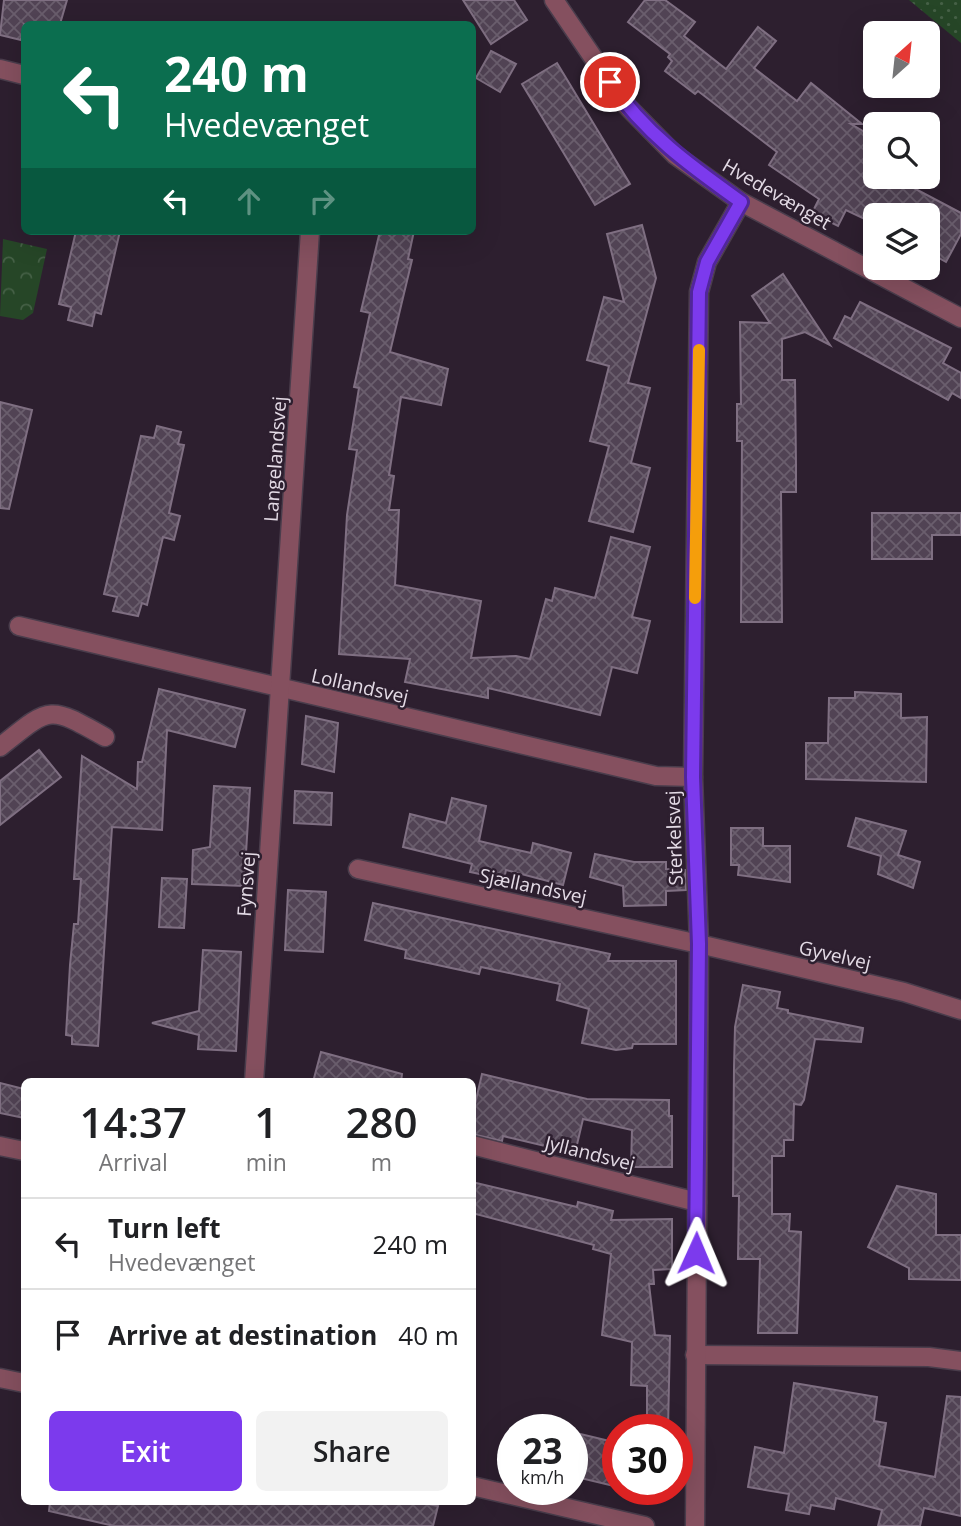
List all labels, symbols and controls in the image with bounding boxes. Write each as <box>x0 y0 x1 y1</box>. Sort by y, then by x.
north arrow <box>863 21 940 98</box>
map controls <box>863 21 940 280</box>
text: 240 m <box>164 40 309 106</box>
icon: left <box>49 49 140 140</box>
pin <box>580 52 640 112</box>
icon: arrive <box>591 63 629 101</box>
text: Hvedevænget <box>164 103 369 146</box>
button: search <box>863 112 940 189</box>
street label: Hvedevænget <box>718 152 836 236</box>
icon: left <box>157 182 195 220</box>
icon: ahead <box>230 182 268 220</box>
icon: right <box>303 182 341 220</box>
button: layers <box>863 203 940 280</box>
street label: Langelandsvej <box>258 395 292 523</box>
street label: Lollandsvej <box>309 662 411 710</box>
street label: Sterkelsvej <box>659 790 689 886</box>
street label: Fynsvej <box>231 851 261 917</box>
street label: Sjællandsvej <box>477 862 589 910</box>
street label: Gyvelvej <box>796 934 874 976</box>
text: 14:37 <box>80 1093 187 1150</box>
text: 1 <box>254 1093 278 1150</box>
text: 280 <box>345 1093 417 1150</box>
street label: Jyllandsvej <box>540 1129 638 1177</box>
text: Arrival <box>99 1146 168 1178</box>
text: min <box>246 1146 287 1178</box>
text: m <box>371 1146 392 1178</box>
text: Turn left <box>108 1210 220 1246</box>
position arrow <box>659 1216 733 1290</box>
icon: left <box>49 1225 87 1263</box>
text: 240 m <box>373 1226 448 1262</box>
text: Hvedevænget <box>108 1246 255 1278</box>
icon: arrive <box>49 1316 87 1354</box>
text: Arrive at destination <box>108 1317 377 1353</box>
text: 40 m <box>398 1317 459 1353</box>
button: Exit <box>49 1411 242 1491</box>
button: Share <box>256 1411 448 1491</box>
speed limit sign: 30 <box>602 1414 693 1505</box>
text: 23 <box>522 1427 563 1474</box>
text: km/h <box>521 1465 564 1489</box>

